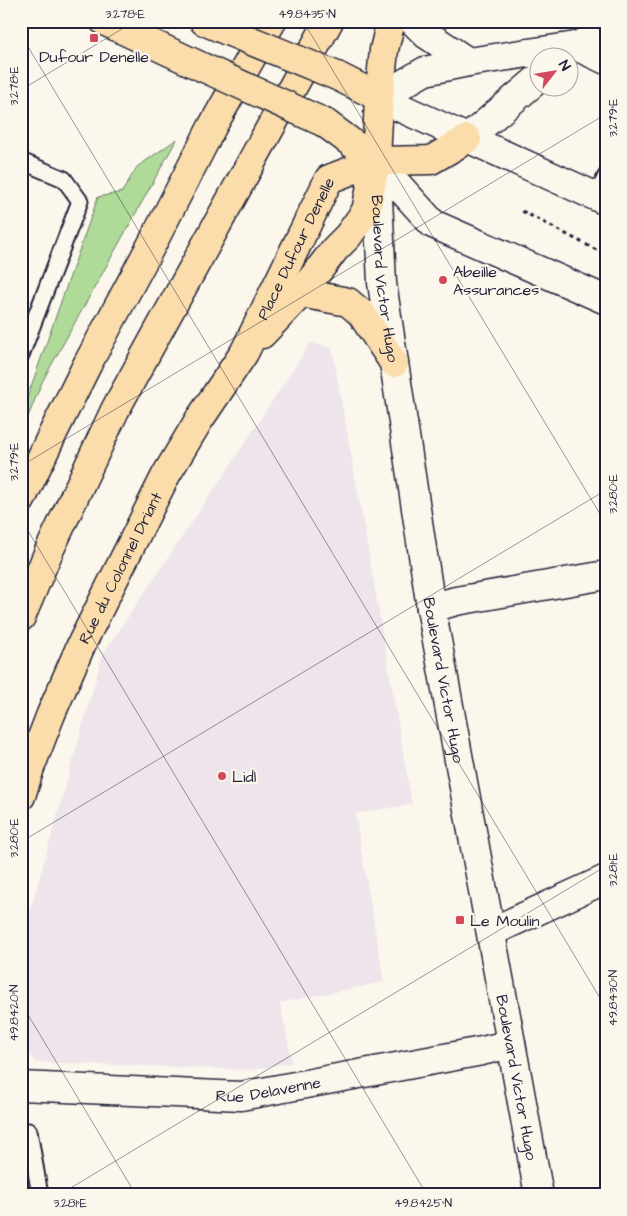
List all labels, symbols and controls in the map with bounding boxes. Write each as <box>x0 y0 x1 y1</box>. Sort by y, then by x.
text: 3.278°E <box>105 6 145 23</box>
text: 49.8435°N <box>278 6 336 23</box>
marker: Dufour Denelle <box>88 32 100 44</box>
place label: Dufour Denelle <box>39 46 149 68</box>
north arrow <box>530 48 580 98</box>
text: N <box>553 57 575 75</box>
text: 3.278°E <box>6 66 23 106</box>
text: 3.279°E <box>605 99 622 137</box>
street label: Place Dufour Denelle <box>252 174 340 324</box>
street label: Boulevard Victor Hugo <box>366 195 404 364</box>
place label: Abeille Assurances <box>453 261 539 301</box>
marker: Abeille Assurances <box>437 274 449 286</box>
text: 3.279°E <box>6 443 23 481</box>
text: 3.280°E <box>605 474 622 514</box>
street label: Rue du Colonnel Driant <box>73 488 168 648</box>
street label: Boulevard Victor Hugo <box>418 596 469 765</box>
place label: Lidl <box>232 766 256 788</box>
marker: Lidl <box>216 770 228 782</box>
text: 3.280°E <box>6 818 23 858</box>
text: 3.281°E <box>605 853 622 887</box>
place label: Le Moulin <box>470 910 539 932</box>
marker: Le Moulin <box>454 914 466 926</box>
text: 49.8430°N <box>605 969 622 1026</box>
text: 49.8420°N <box>6 984 23 1042</box>
street label: Boulevard Victor Hugo <box>490 993 542 1162</box>
street label: Rue Delavenne <box>215 1071 323 1108</box>
text: 3.281°E <box>53 1195 87 1212</box>
text: 49.8425°N <box>394 1195 453 1212</box>

